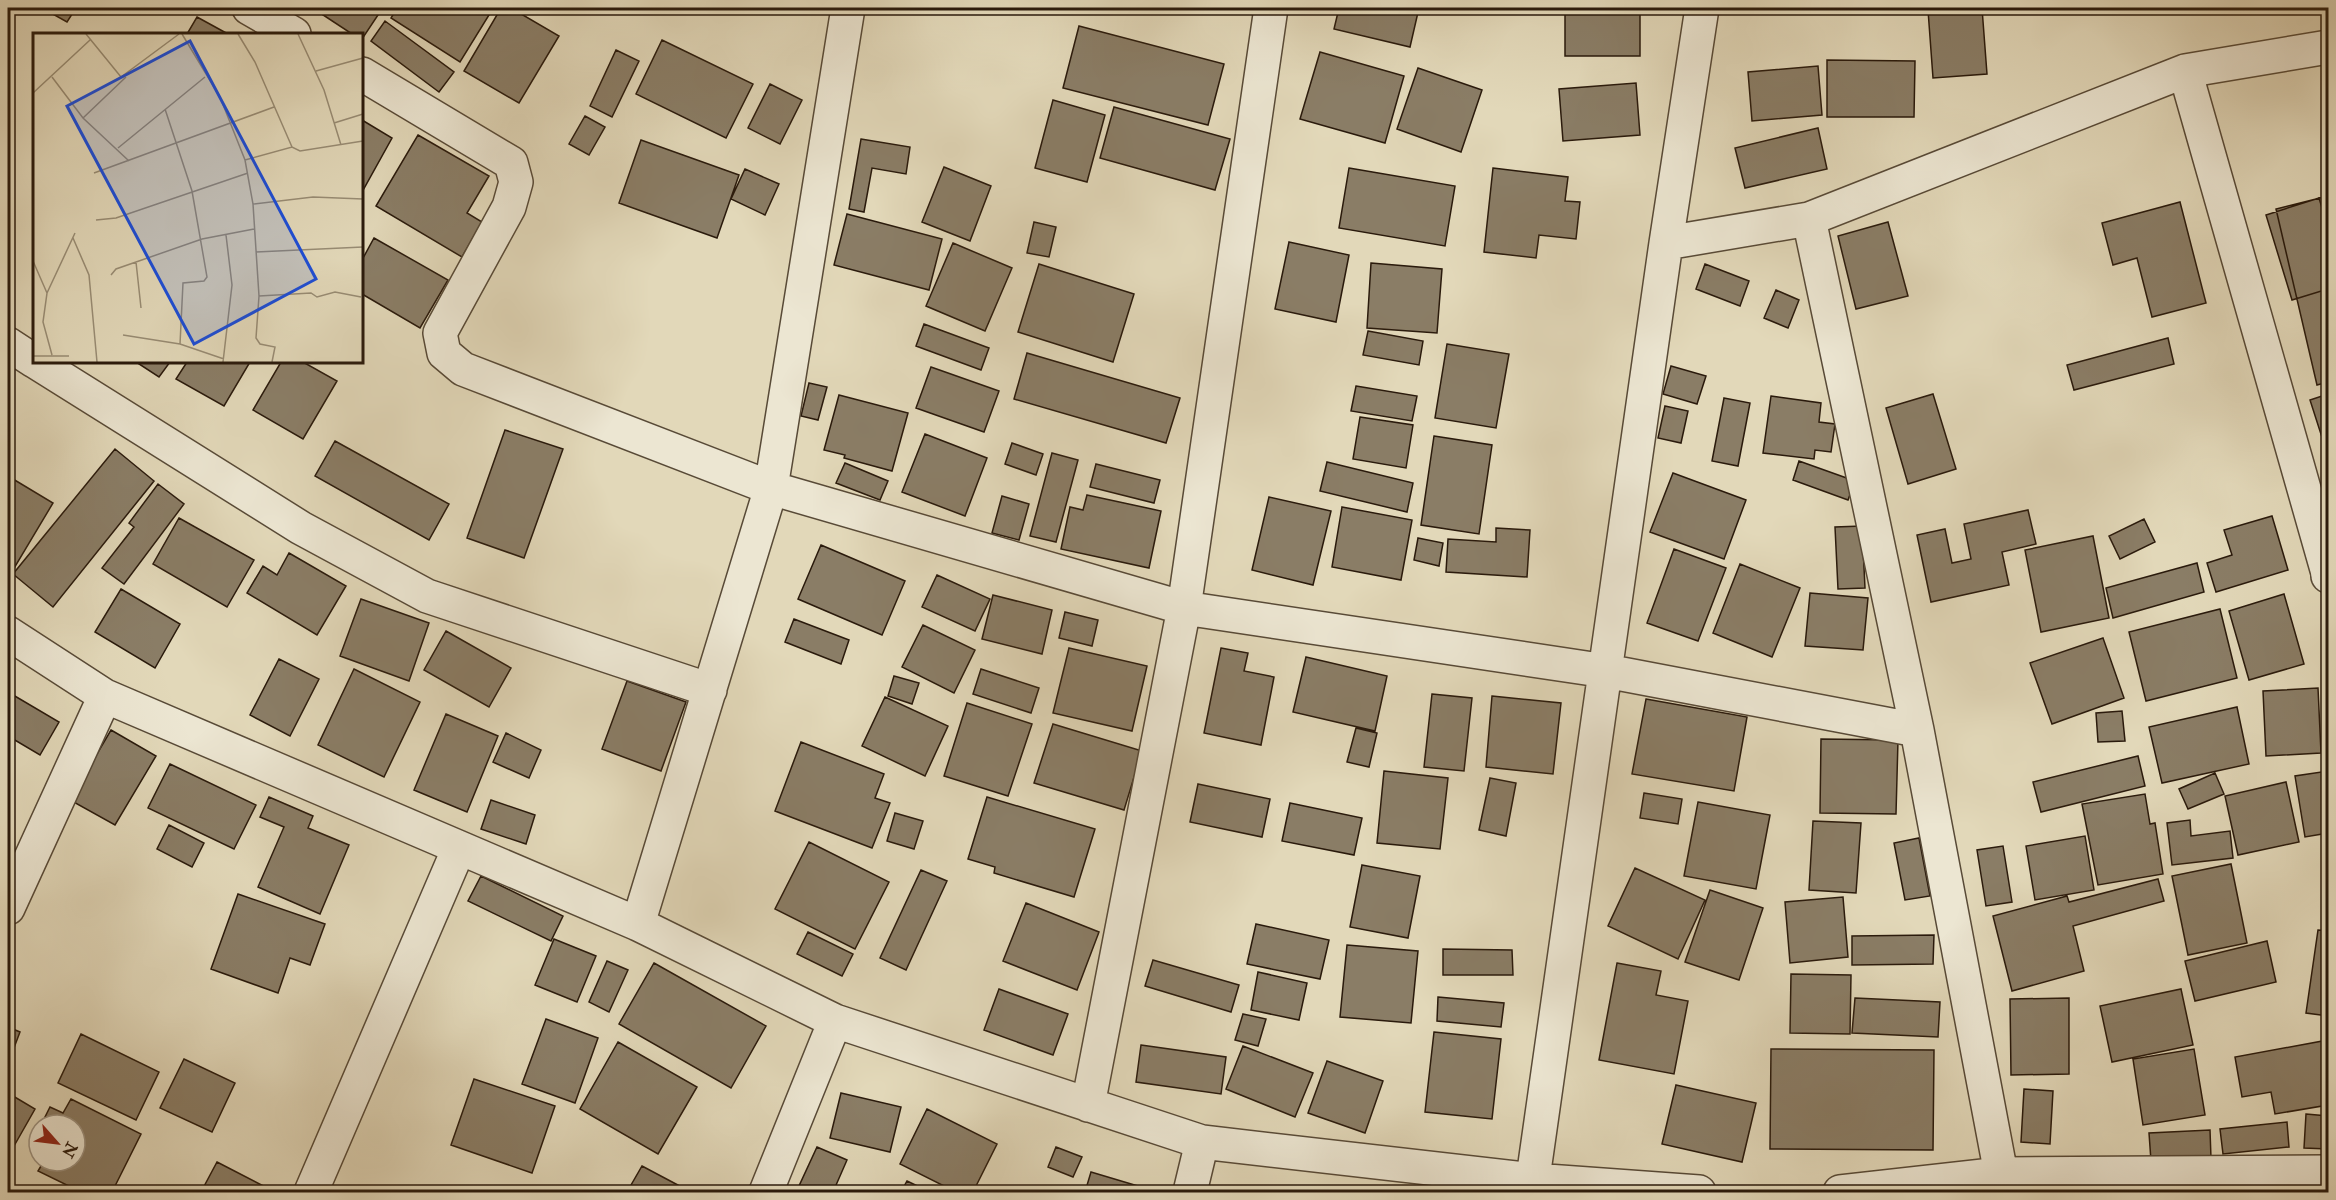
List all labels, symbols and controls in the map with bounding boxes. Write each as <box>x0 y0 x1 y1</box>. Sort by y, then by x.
inset map <box>33 33 363 363</box>
north arrow <box>27 1113 87 1173</box>
text: N <box>57 1138 82 1161</box>

